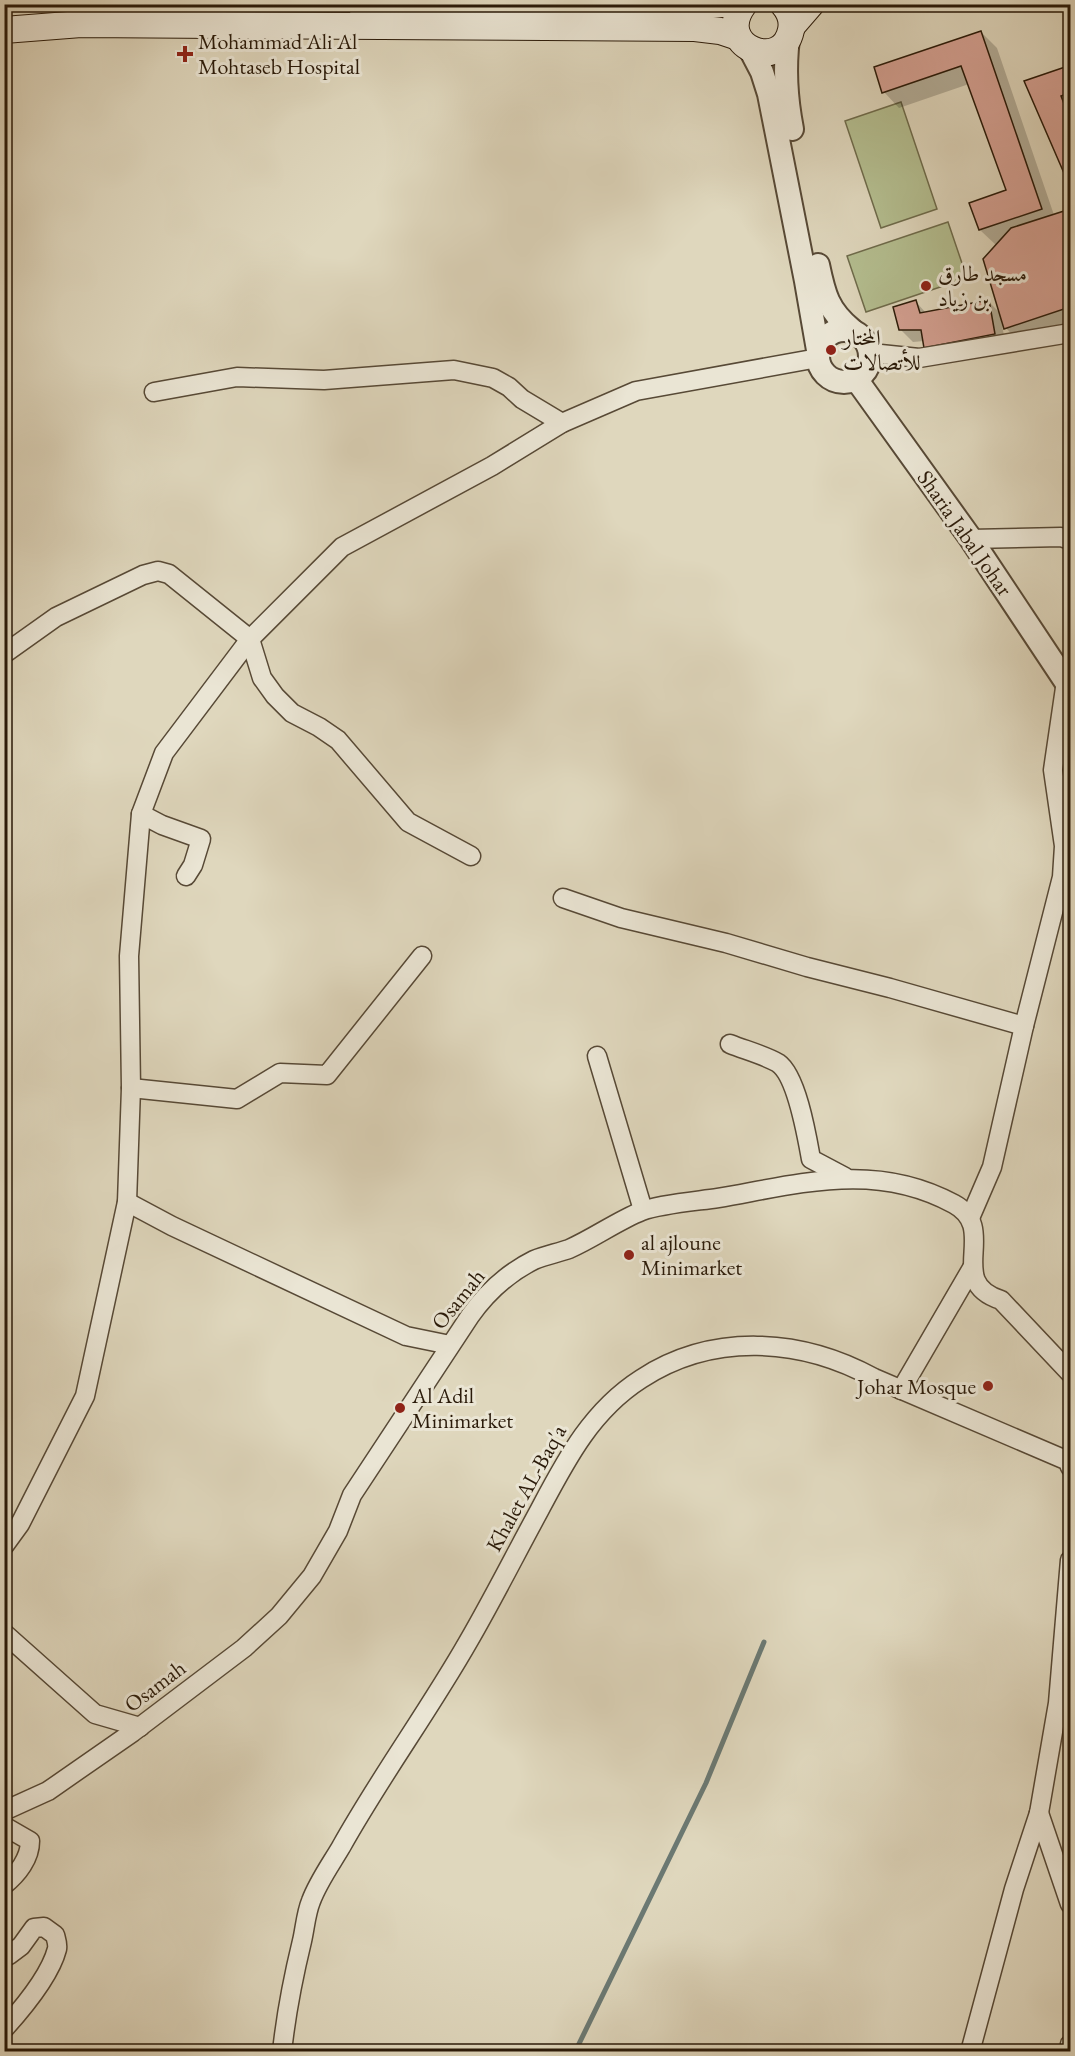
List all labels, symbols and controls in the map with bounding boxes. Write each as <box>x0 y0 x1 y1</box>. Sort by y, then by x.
place label: Mohammad Ali Al Mohtaseb Hospital <box>198 27 360 81</box>
marker: Mohammad Ali Al Mohtaseb Hospital <box>176 45 194 63</box>
place label: مسجد طارق بن زياد <box>938 259 1027 313</box>
marker: مسجد طارق بن زياد <box>919 279 933 293</box>
place label: المختار للأتصالات <box>841 323 921 377</box>
marker: المختار للأتصالات <box>824 343 838 357</box>
street label: Sharia Jabal Johar <box>911 464 1020 602</box>
place label: al ajloune Minimarket <box>641 1228 742 1282</box>
marker: al ajloune Minimarket <box>622 1248 636 1262</box>
street label: Osamah <box>425 1263 491 1335</box>
place label: Johar Mosque <box>855 1372 976 1401</box>
marker: Johar Mosque <box>981 1379 995 1393</box>
place label: Al Adil Minimarket <box>411 1381 513 1435</box>
marker: Al Adil Minimarket <box>393 1401 407 1415</box>
street label: Khalet AL-Baq'a <box>479 1419 573 1557</box>
street label: Osamah <box>118 1653 192 1719</box>

